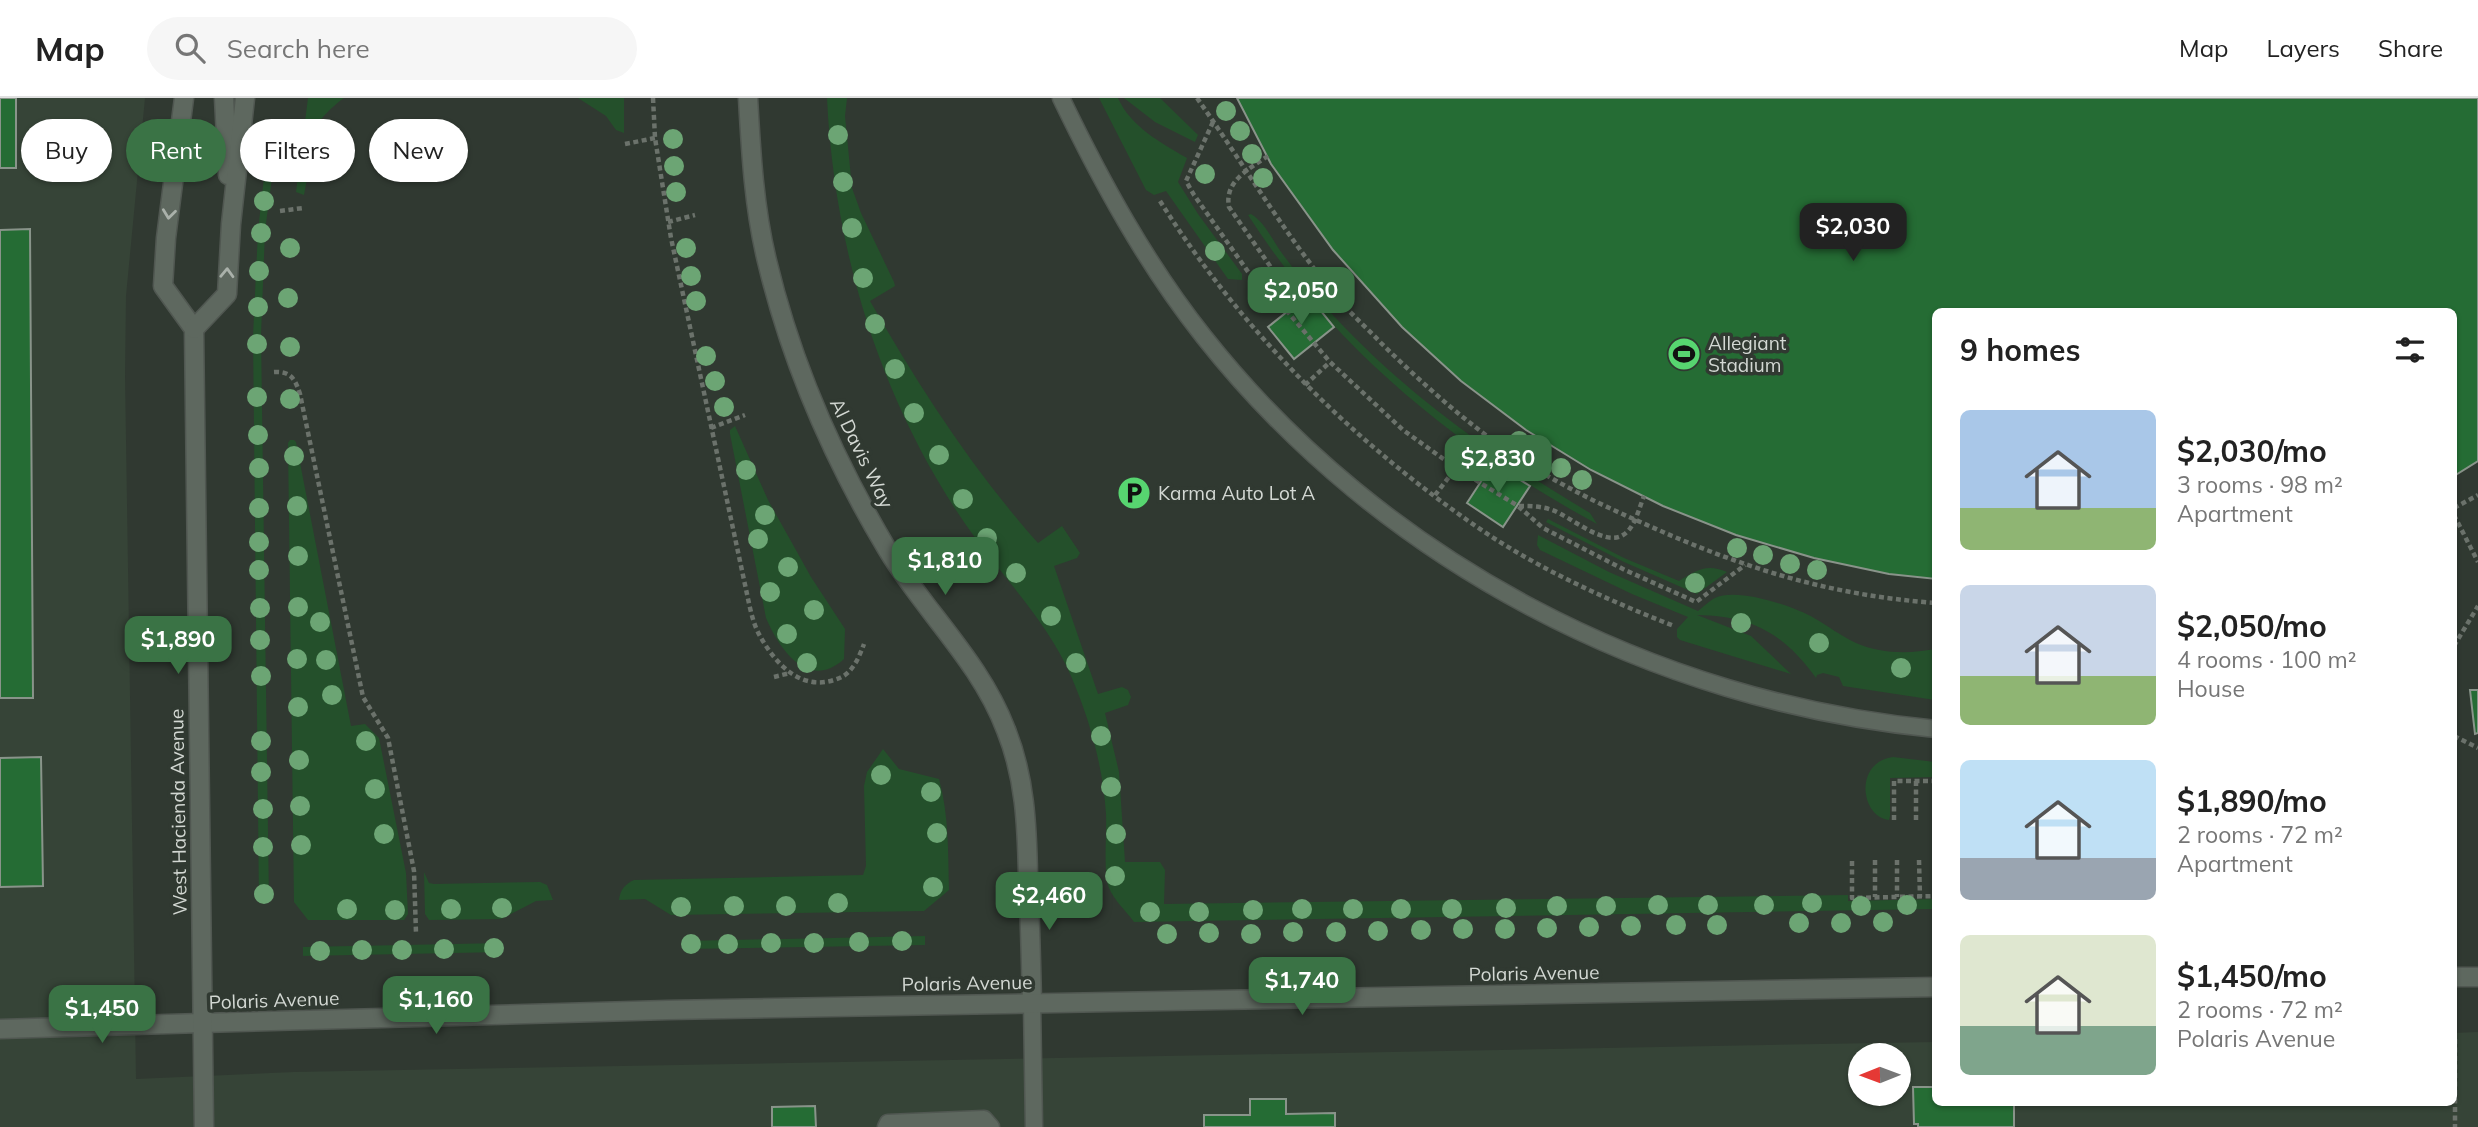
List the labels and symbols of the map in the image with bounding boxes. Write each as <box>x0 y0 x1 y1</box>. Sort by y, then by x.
pin: $2,030 <box>1796 204 1910 263</box>
one-way arrow <box>162 208 177 220</box>
one-way arrow <box>220 268 235 279</box>
pin: $2,050 <box>1244 268 1358 327</box>
place label: Allegiant Stadium <box>1708 331 1787 377</box>
sports icon: Allegiant Stadium <box>1665 335 1703 373</box>
street label: Al Davis Way <box>825 394 899 512</box>
pin: $2,830 <box>1441 436 1555 495</box>
parking icon: Karma Auto Lot A <box>1115 474 1153 512</box>
place label: Karma Auto Lot A <box>1158 481 1315 505</box>
pin: $1,810 <box>888 538 1002 597</box>
pin: $1,890 <box>121 616 235 676</box>
street label: West Hacienda Avenue <box>164 709 192 915</box>
pin: $2,460 <box>992 872 1106 932</box>
pin: $1,740 <box>1245 958 1359 1017</box>
street label: Polaris Avenue <box>1468 960 1600 986</box>
street label: Polaris Avenue <box>901 970 1033 996</box>
pin: $1,160 <box>379 976 493 1036</box>
pin: $1,450 <box>45 986 159 1045</box>
street label: Polaris Avenue <box>208 986 340 1014</box>
north arrow <box>1848 1043 1911 1106</box>

